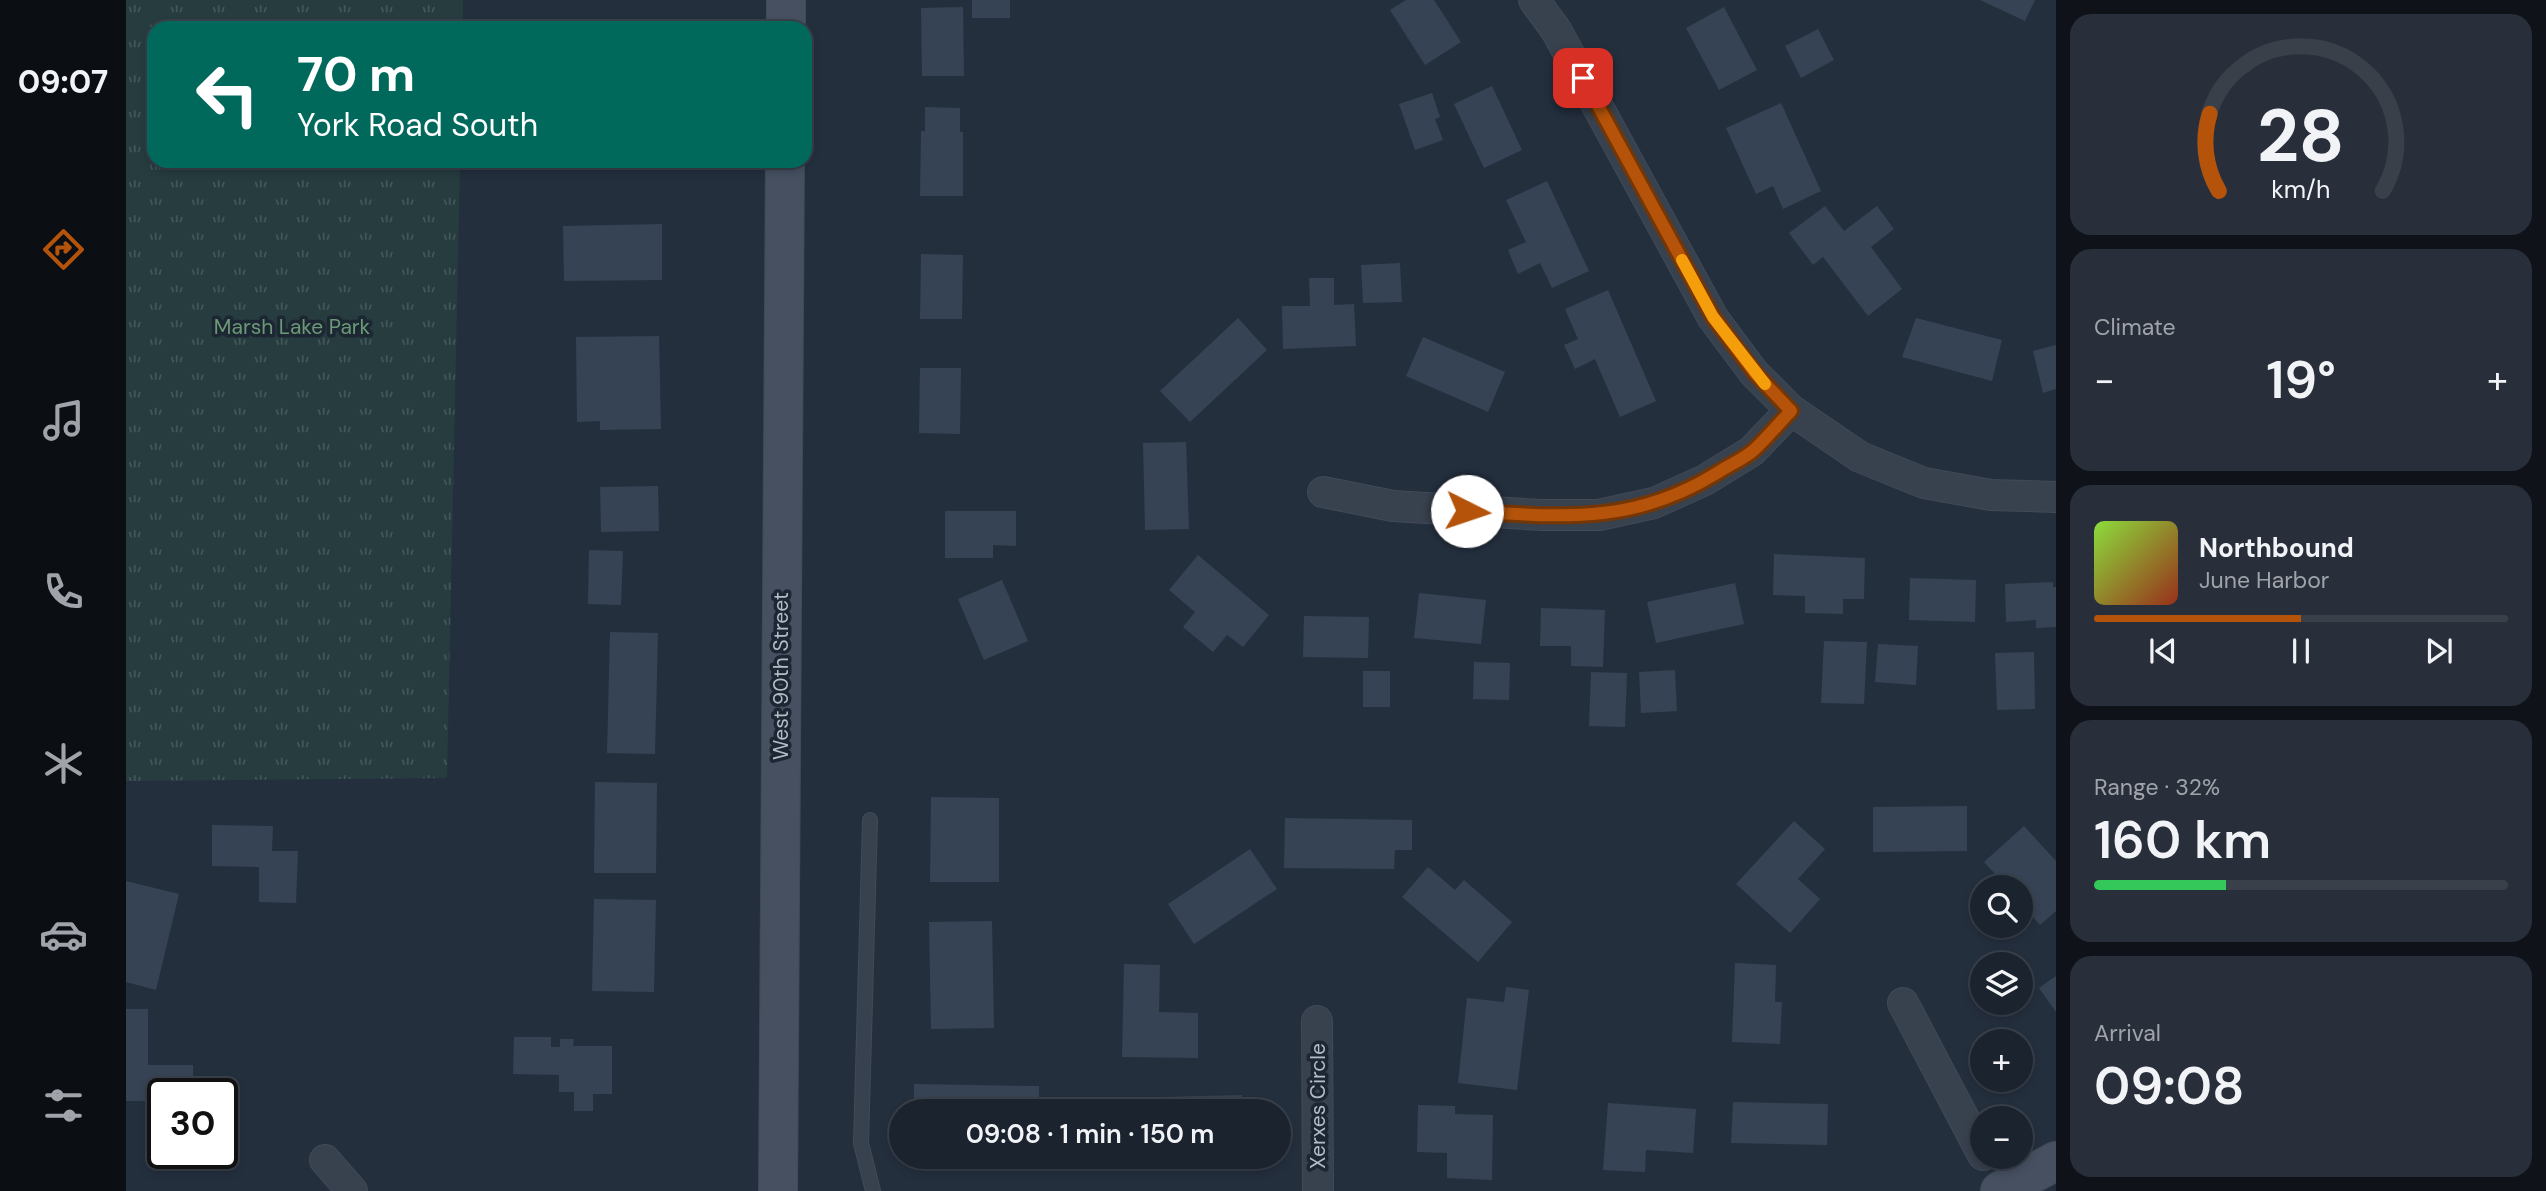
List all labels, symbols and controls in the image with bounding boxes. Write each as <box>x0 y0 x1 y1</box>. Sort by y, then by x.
text: 70 m <box>297 42 415 106</box>
pin <box>1553 48 1613 108</box>
icon: left <box>182 49 273 140</box>
icon: arrive <box>1564 59 1602 97</box>
text: 09:07 <box>18 61 108 103</box>
text: 28 <box>2257 89 2345 184</box>
text: York Road South <box>297 104 538 146</box>
text: km/h <box>2271 173 2331 206</box>
icon: directions <box>39 225 88 274</box>
text: Climate <box>2094 312 2176 342</box>
park label: Marsh Lake Park <box>214 313 371 341</box>
text: 19° <box>2266 346 2336 414</box>
text: − <box>2094 355 2115 405</box>
text: + <box>2487 355 2508 405</box>
icon: music <box>39 396 88 445</box>
position arrow <box>1430 474 1504 548</box>
text: Northbound <box>2199 531 2354 565</box>
text: June Harbor <box>2199 565 2329 595</box>
icon: phone <box>39 567 88 616</box>
street label: West 90th Street <box>767 592 795 760</box>
icon: previous <box>2144 632 2182 670</box>
icon: pause <box>2282 632 2320 670</box>
icon: next <box>2420 632 2458 670</box>
icon: climate <box>39 739 88 788</box>
text: Range · 32% <box>2094 772 2220 802</box>
text: 160 km <box>2094 806 2271 874</box>
map controls <box>1970 875 2033 1169</box>
button: search <box>1970 875 2033 938</box>
icon: car <box>39 910 88 959</box>
button: layers <box>1970 952 2033 1015</box>
text: Arrival <box>2094 1018 2161 1048</box>
button: + <box>1970 1029 2033 1092</box>
street label: Xerxes Circle <box>1304 1043 1332 1169</box>
text: 09:08 <box>2094 1052 2244 1120</box>
speed limit sign: 30 <box>147 1078 238 1169</box>
icon: filters <box>39 1081 88 1130</box>
button: − <box>1970 1106 2033 1169</box>
text: 09:08 · 1 min · 150 m <box>966 1117 1214 1151</box>

